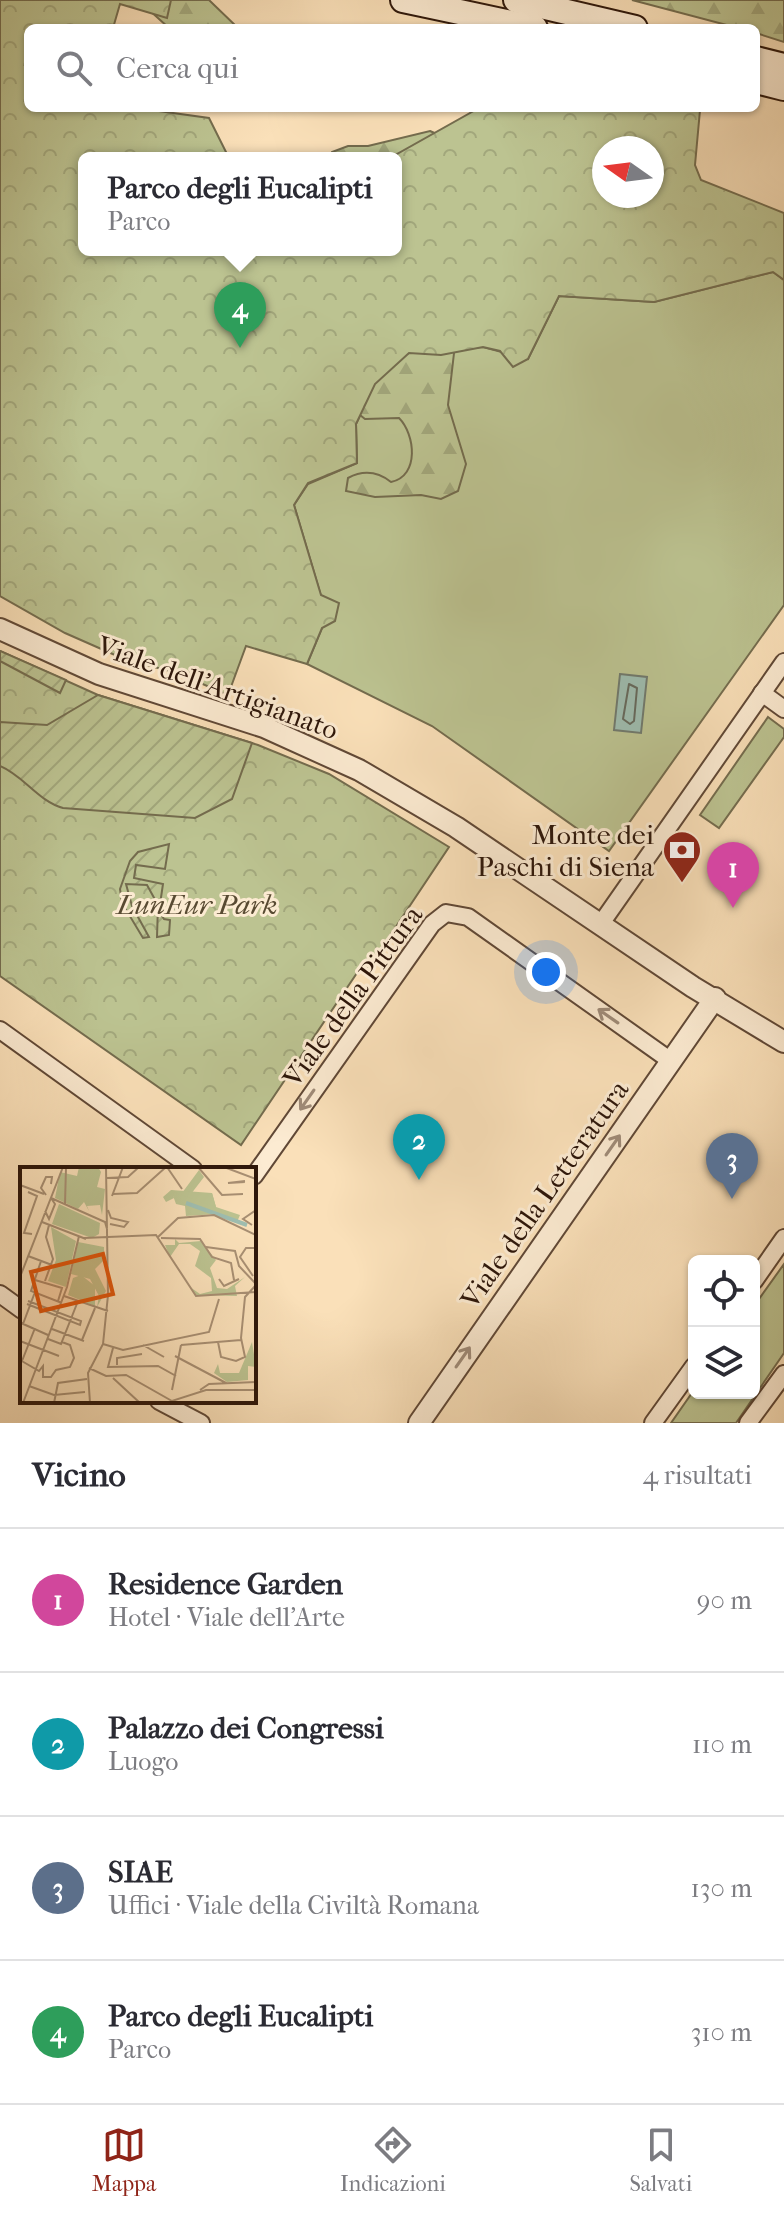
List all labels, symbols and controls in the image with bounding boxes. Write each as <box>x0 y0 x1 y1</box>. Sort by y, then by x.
search box <box>24 24 760 112</box>
icon: search <box>52 46 96 90</box>
text: Cerca qui <box>116 51 239 86</box>
north arrow <box>592 136 664 208</box>
popup <box>78 152 402 256</box>
text: Parco degli Eucalipti <box>107 171 373 206</box>
text: Parco <box>107 206 170 237</box>
pin: 4 <box>214 282 266 348</box>
street label: Viale dell'Artigianato <box>92 628 343 746</box>
place label: Monte dei Paschi di Siena <box>477 818 655 883</box>
bank icon: Monte dei Paschi di Siena <box>661 829 703 884</box>
pin: 1 <box>707 842 759 908</box>
park label: LunEur Park <box>115 888 277 921</box>
street label: Viale della Pittura <box>275 898 430 1094</box>
your location <box>526 952 566 992</box>
one-way arrow <box>597 1008 619 1024</box>
street label: Viale della Letteratura <box>453 1073 636 1315</box>
one-way arrow <box>299 1089 315 1111</box>
pin: 2 <box>393 1114 445 1180</box>
pin: 3 <box>706 1133 758 1199</box>
one-way arrow <box>605 1134 621 1156</box>
inset map <box>20 1167 256 1403</box>
map controls <box>688 1255 760 1399</box>
button: locate <box>688 1255 760 1327</box>
button: layers <box>688 1327 760 1399</box>
one-way arrow <box>455 1347 471 1369</box>
text: Vicino <box>32 1455 126 1495</box>
text: 4 risultati <box>643 1460 752 1491</box>
text: Residence Garden <box>108 1567 343 1602</box>
text: 1 <box>53 1585 63 1616</box>
text: 90 m <box>697 1585 752 1616</box>
text: Hotel · Viale dell'Arte <box>108 1602 345 1633</box>
text: Palazzo dei Congressi <box>108 1711 384 1746</box>
text: 2 <box>51 1729 65 1760</box>
text: 110 m <box>692 1729 752 1760</box>
text: Luogo <box>108 1746 178 1777</box>
text: SIAE <box>108 1855 173 1890</box>
text: 3 <box>53 1873 63 1904</box>
text: 130 m <box>691 1873 752 1904</box>
text: Uffici · Viale della Civiltà Romana <box>108 1890 479 1921</box>
text: Parco degli Eucalipti <box>108 1999 373 2034</box>
text: 4 <box>50 2017 66 2048</box>
text: 310 m <box>691 2017 752 2048</box>
text: Parco <box>108 2034 171 2065</box>
tab: Mappa <box>92 2123 156 2197</box>
tab: Indicazioni <box>340 2123 446 2197</box>
tab: Salvati <box>629 2123 692 2197</box>

